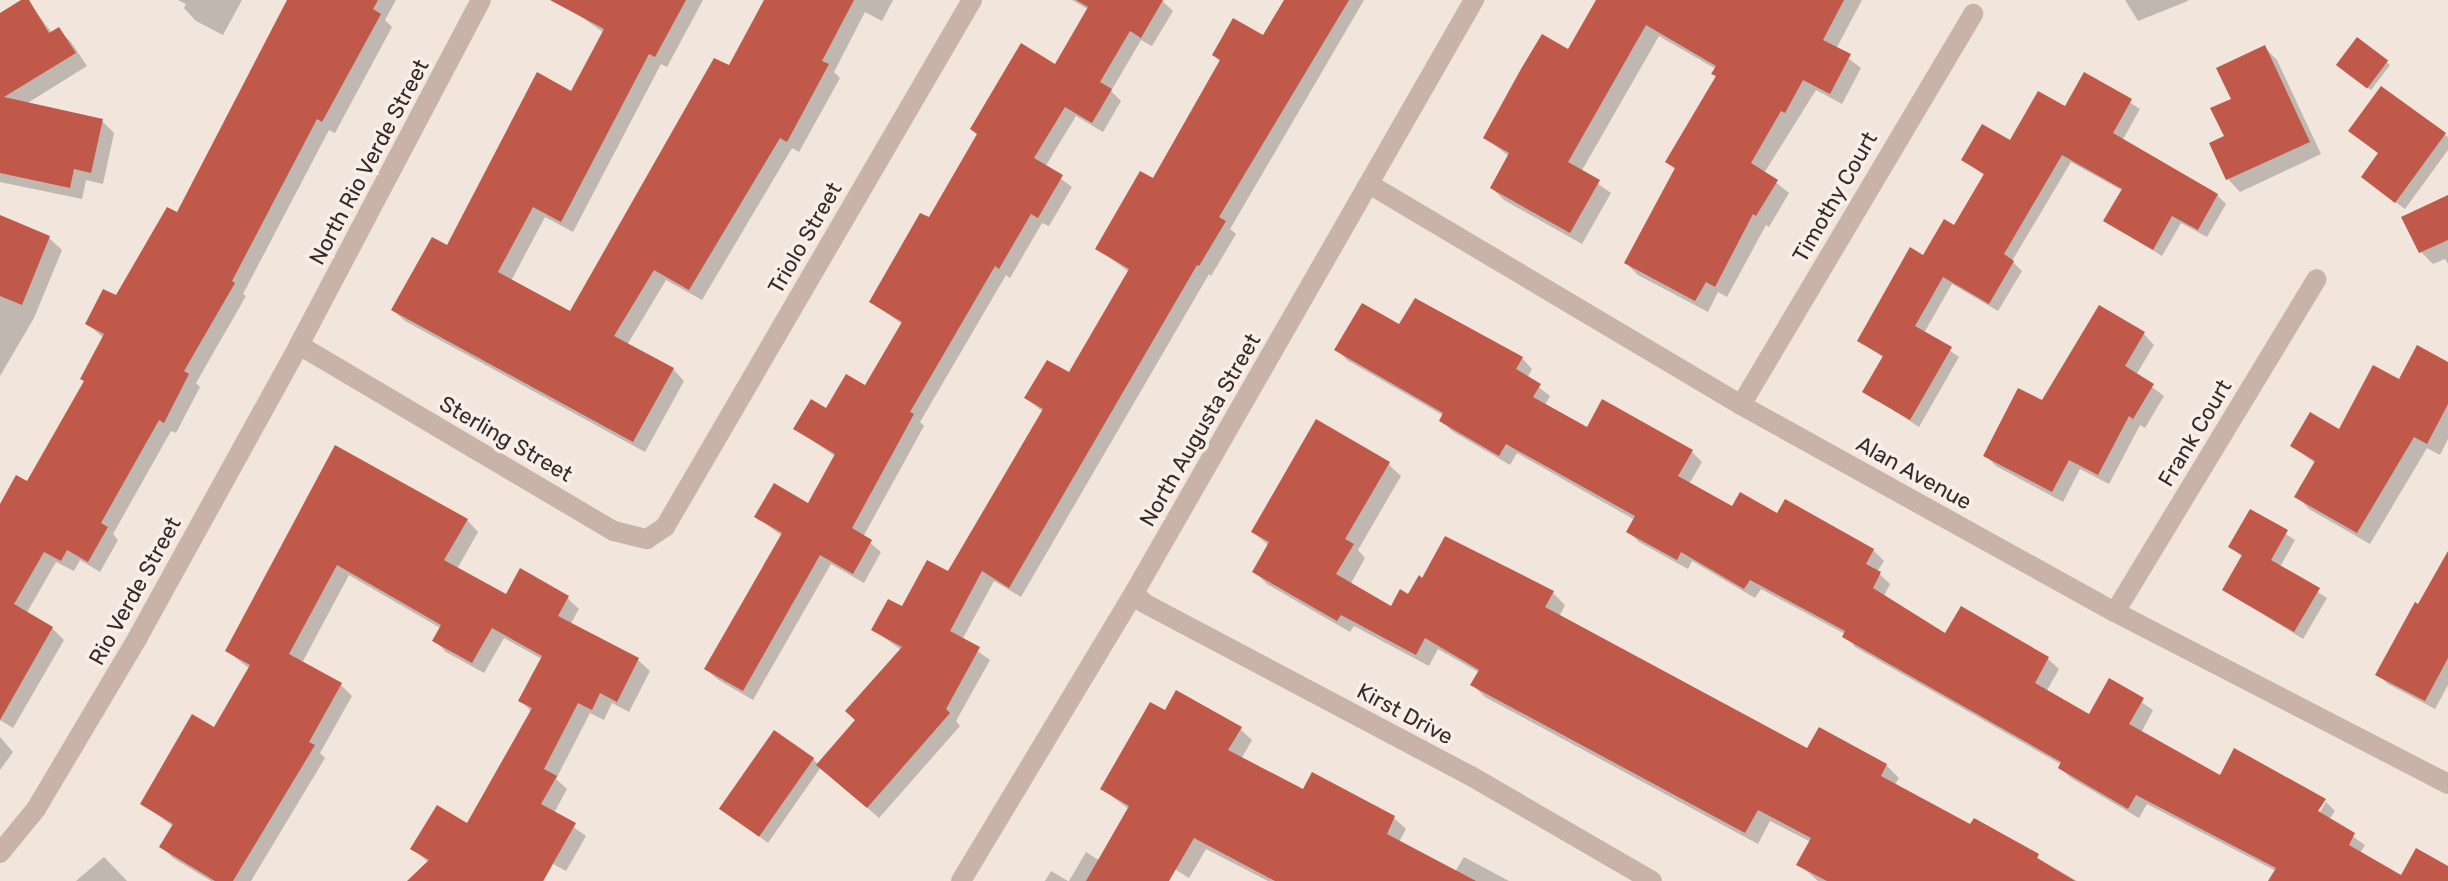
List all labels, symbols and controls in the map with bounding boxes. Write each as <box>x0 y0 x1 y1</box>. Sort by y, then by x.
street label: North Rio Verde Street <box>303 54 435 270</box>
street label: Timothy Court <box>1787 127 1883 267</box>
street label: Triolo Street <box>763 178 847 298</box>
street label: North Augusta Street <box>1134 329 1266 531</box>
street label: Frank Court <box>2153 375 2237 491</box>
street label: Sterling Street <box>435 390 577 488</box>
street label: Alan Avenue <box>1852 430 1976 516</box>
street label: Rio Verde Street <box>83 512 187 670</box>
street label: Kirst Drive <box>1352 678 1458 750</box>

